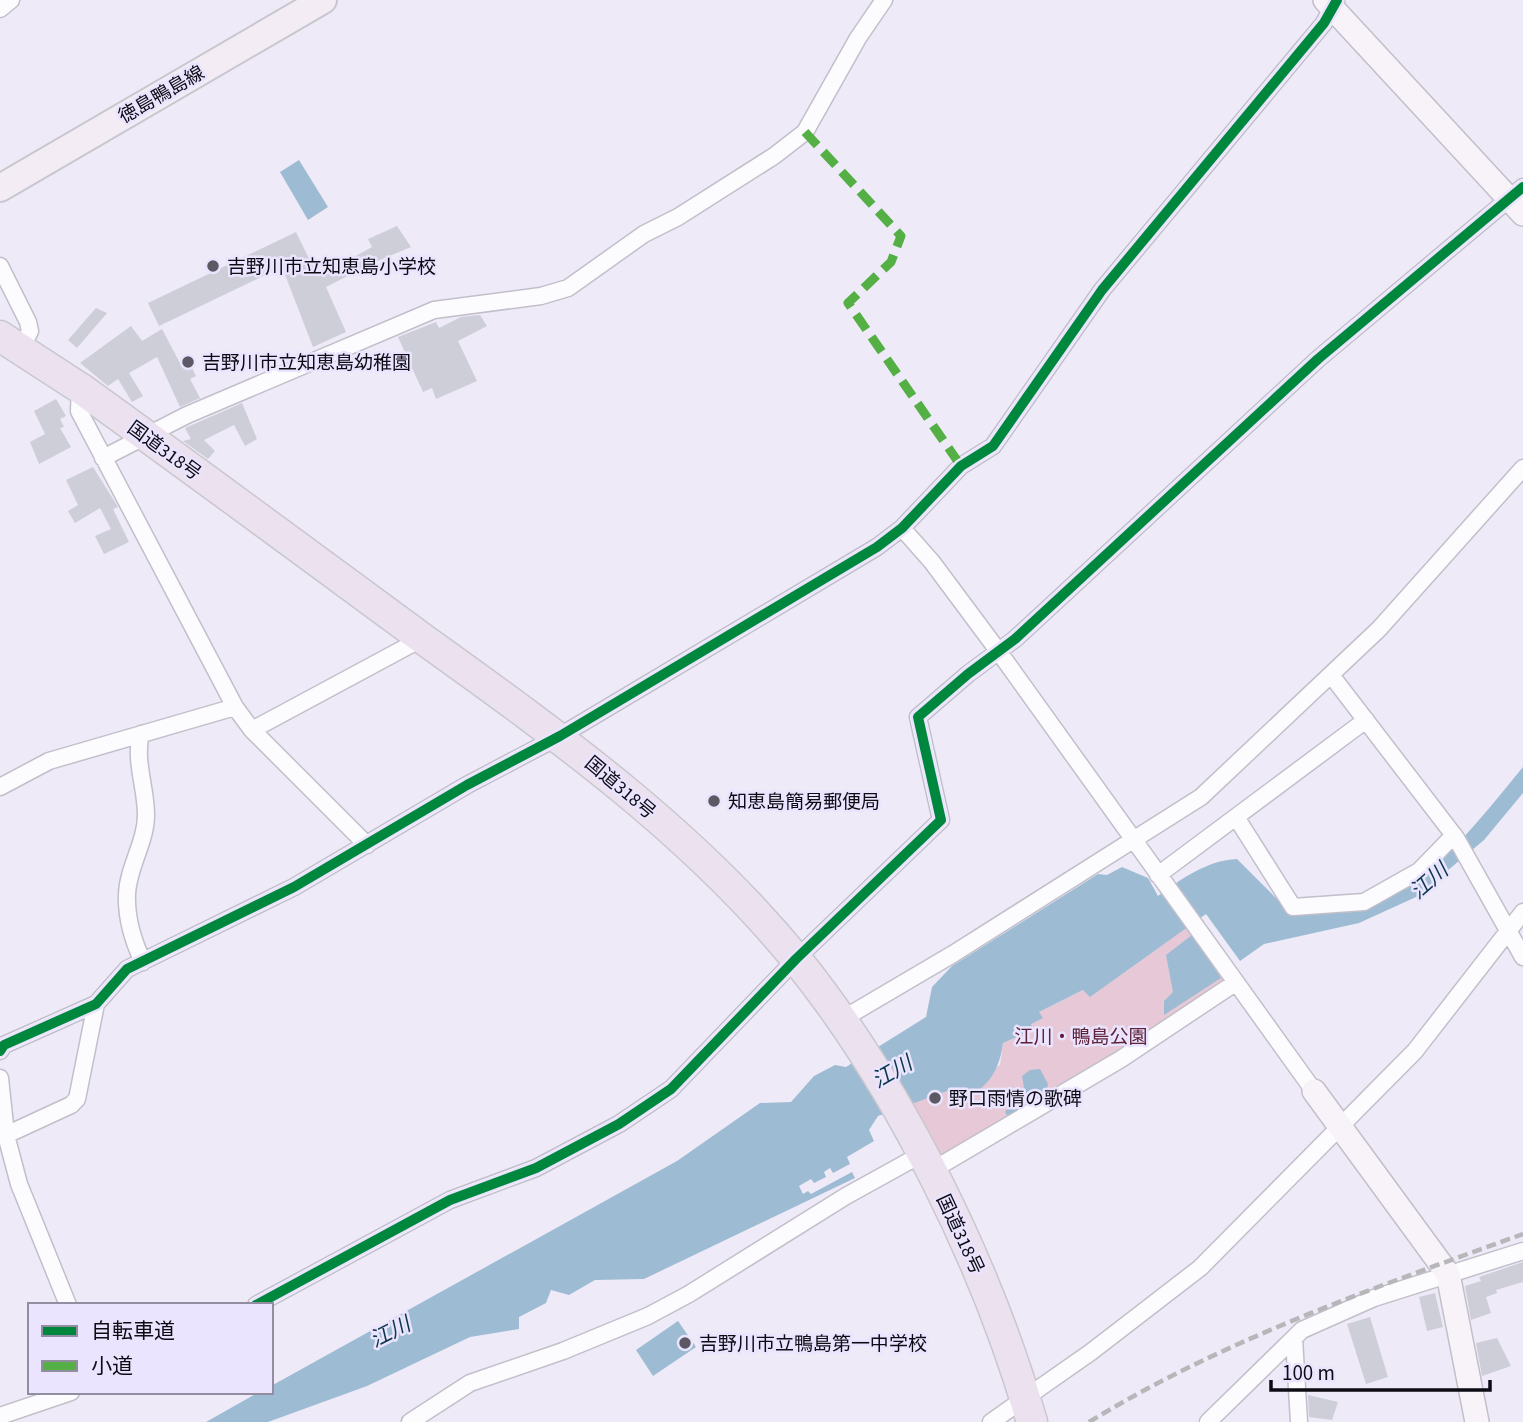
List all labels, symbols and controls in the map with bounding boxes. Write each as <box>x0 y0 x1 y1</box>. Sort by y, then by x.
street label: 徳島鴨島線 <box>114 60 210 131</box>
place label: 吉野川市立知恵島小学校 <box>227 254 436 281</box>
marker: 吉野川市立知恵島小学校 <box>205 258 221 274</box>
place label: 吉野川市立知恵島幼稚園 <box>202 350 411 377</box>
marker: 吉野川市立知恵島幼稚園 <box>180 354 196 370</box>
street label: 国道318号 <box>122 415 207 487</box>
street label: 国道318号 <box>579 750 661 826</box>
place label: 知恵島簡易郵便局 <box>728 789 880 816</box>
marker: 知恵島簡易郵便局 <box>706 793 722 809</box>
water label: 江川 <box>1403 855 1456 906</box>
park label: 江川・鴨島公園 <box>1014 1024 1148 1051</box>
water label: 江川 <box>866 1048 919 1095</box>
place label: 野口雨情の歌碑 <box>949 1086 1082 1113</box>
marker: 野口雨情の歌碑 <box>927 1090 943 1106</box>
street label: 国道318号 <box>929 1190 990 1279</box>
legend <box>28 1303 273 1394</box>
water label: 江川 <box>364 1308 417 1355</box>
text: 自転車道 <box>91 1316 175 1346</box>
place label: 吉野川市立鴨島第一中学校 <box>699 1331 927 1358</box>
marker: 吉野川市立鴨島第一中学校 <box>677 1335 693 1351</box>
scale bar <box>1271 1348 1490 1392</box>
text: 小道 <box>91 1351 133 1381</box>
text: 100 m <box>1282 1358 1335 1388</box>

